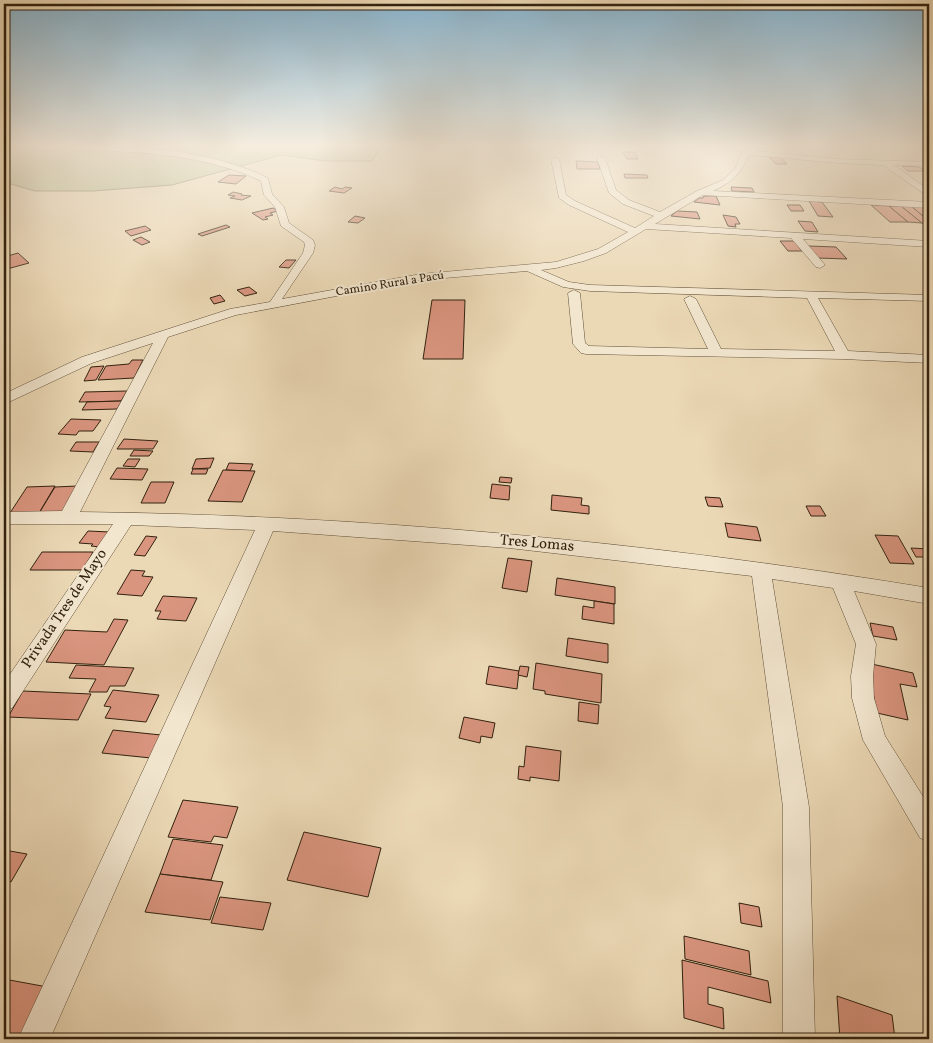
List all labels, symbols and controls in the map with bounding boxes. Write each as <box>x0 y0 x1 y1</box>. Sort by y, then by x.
street label: Camino Rural a Pacú <box>335 268 446 300</box>
street label: Tres Lomas <box>499 530 575 558</box>
street label: Privada Tres de Mayo <box>17 545 113 673</box>

